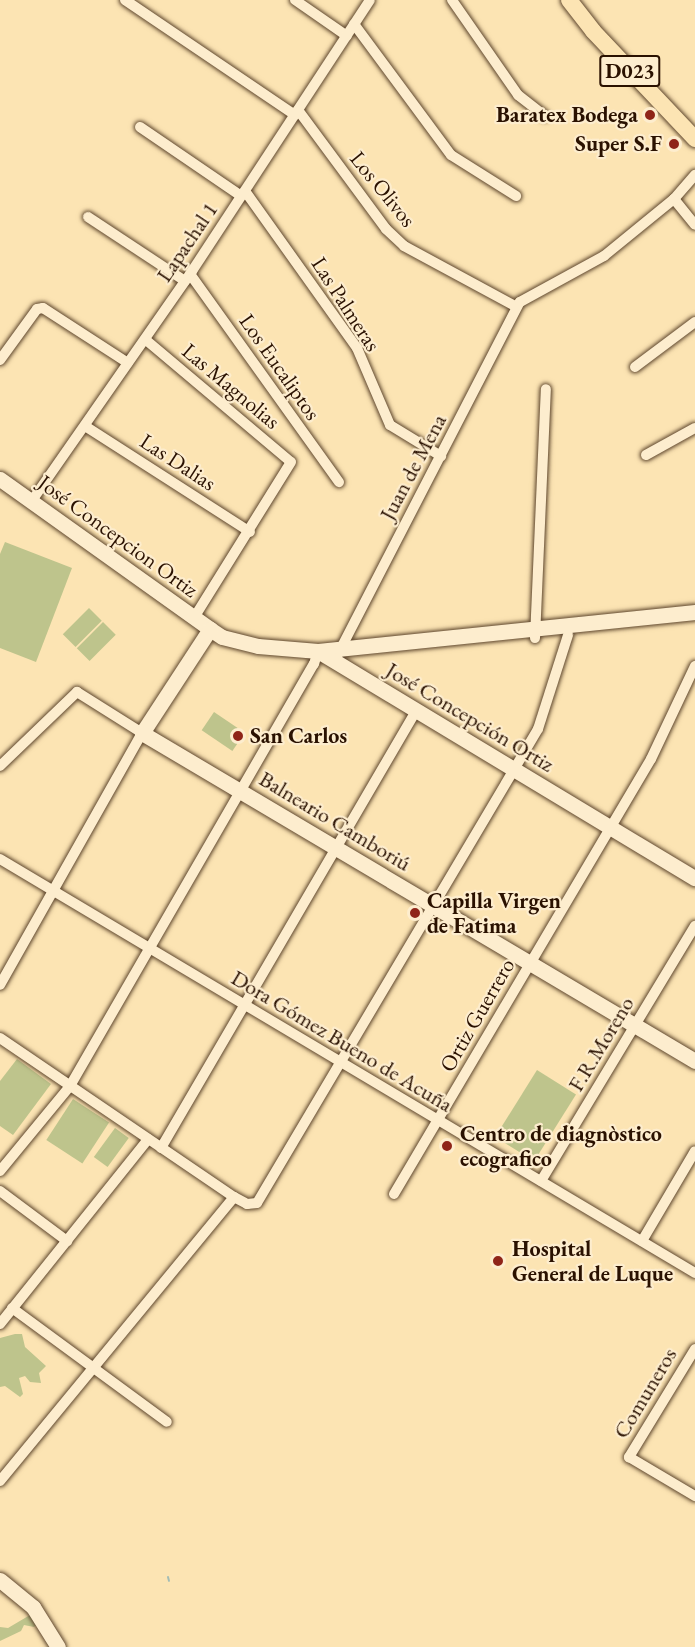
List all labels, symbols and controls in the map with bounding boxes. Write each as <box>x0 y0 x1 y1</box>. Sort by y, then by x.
road number: D023 <box>598 53 662 89</box>
place label: Baratex Bodega <box>496 102 638 128</box>
marker: Baratex Bodega <box>643 108 657 122</box>
place label: Super S.F <box>575 131 662 157</box>
marker: Super S.F <box>667 137 681 151</box>
street label: Los Olivos <box>344 146 422 232</box>
street label: Lapachal 1 <box>151 197 223 287</box>
street label: Las Palmeras <box>306 252 386 356</box>
street label: Los Eucaliptos <box>234 309 326 425</box>
street label: Las Magnolias <box>177 337 285 435</box>
street label: Juan de Mena <box>374 409 452 525</box>
street label: Las Dalias <box>135 428 221 496</box>
street label: José Concepcion Ortiz <box>33 469 203 603</box>
street label: José Concepción Ortiz <box>381 656 559 778</box>
place label: San Carlos <box>250 723 347 749</box>
marker: San Carlos <box>231 729 245 743</box>
street label: Balneario Camboriú <box>254 765 416 877</box>
place label: Capilla Virgen de Fatima <box>427 887 561 938</box>
marker: Capilla Virgen de Fatima <box>408 906 422 920</box>
street label: Ortiz Guerrero <box>434 953 520 1077</box>
street label: Dora Gómez Bueno de Acuña <box>227 964 457 1118</box>
street label: F.R.Moreno <box>562 992 640 1096</box>
place label: Centro de diagnòstico ecografico <box>460 1120 662 1172</box>
marker: Centro de diagnòstico ecografico <box>438 1137 456 1155</box>
place label: Hospital General de Luque <box>512 1235 673 1286</box>
marker: Hospital General de Luque <box>489 1252 507 1270</box>
street label: Comuneros <box>608 1343 682 1443</box>

